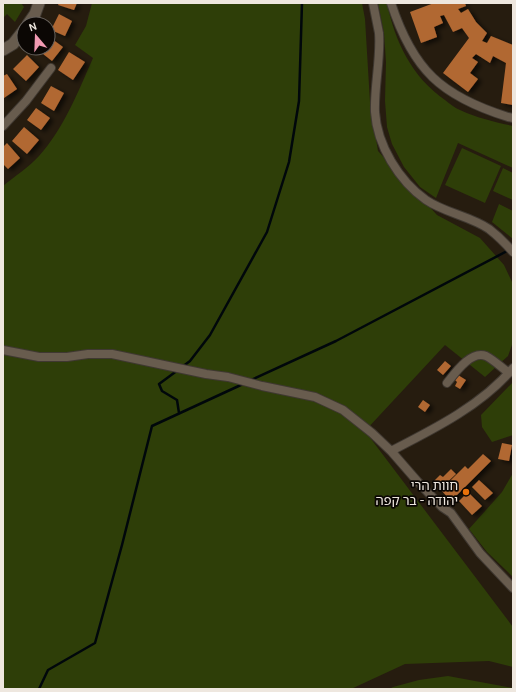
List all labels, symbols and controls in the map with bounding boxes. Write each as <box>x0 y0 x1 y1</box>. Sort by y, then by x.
north arrow <box>16 16 56 56</box>
text: N <box>27 20 39 34</box>
place label: חוות הרי יהודה - בר קפה <box>376 478 458 508</box>
marker: חוות הרי יהודה - בר קפה <box>461 487 471 497</box>

